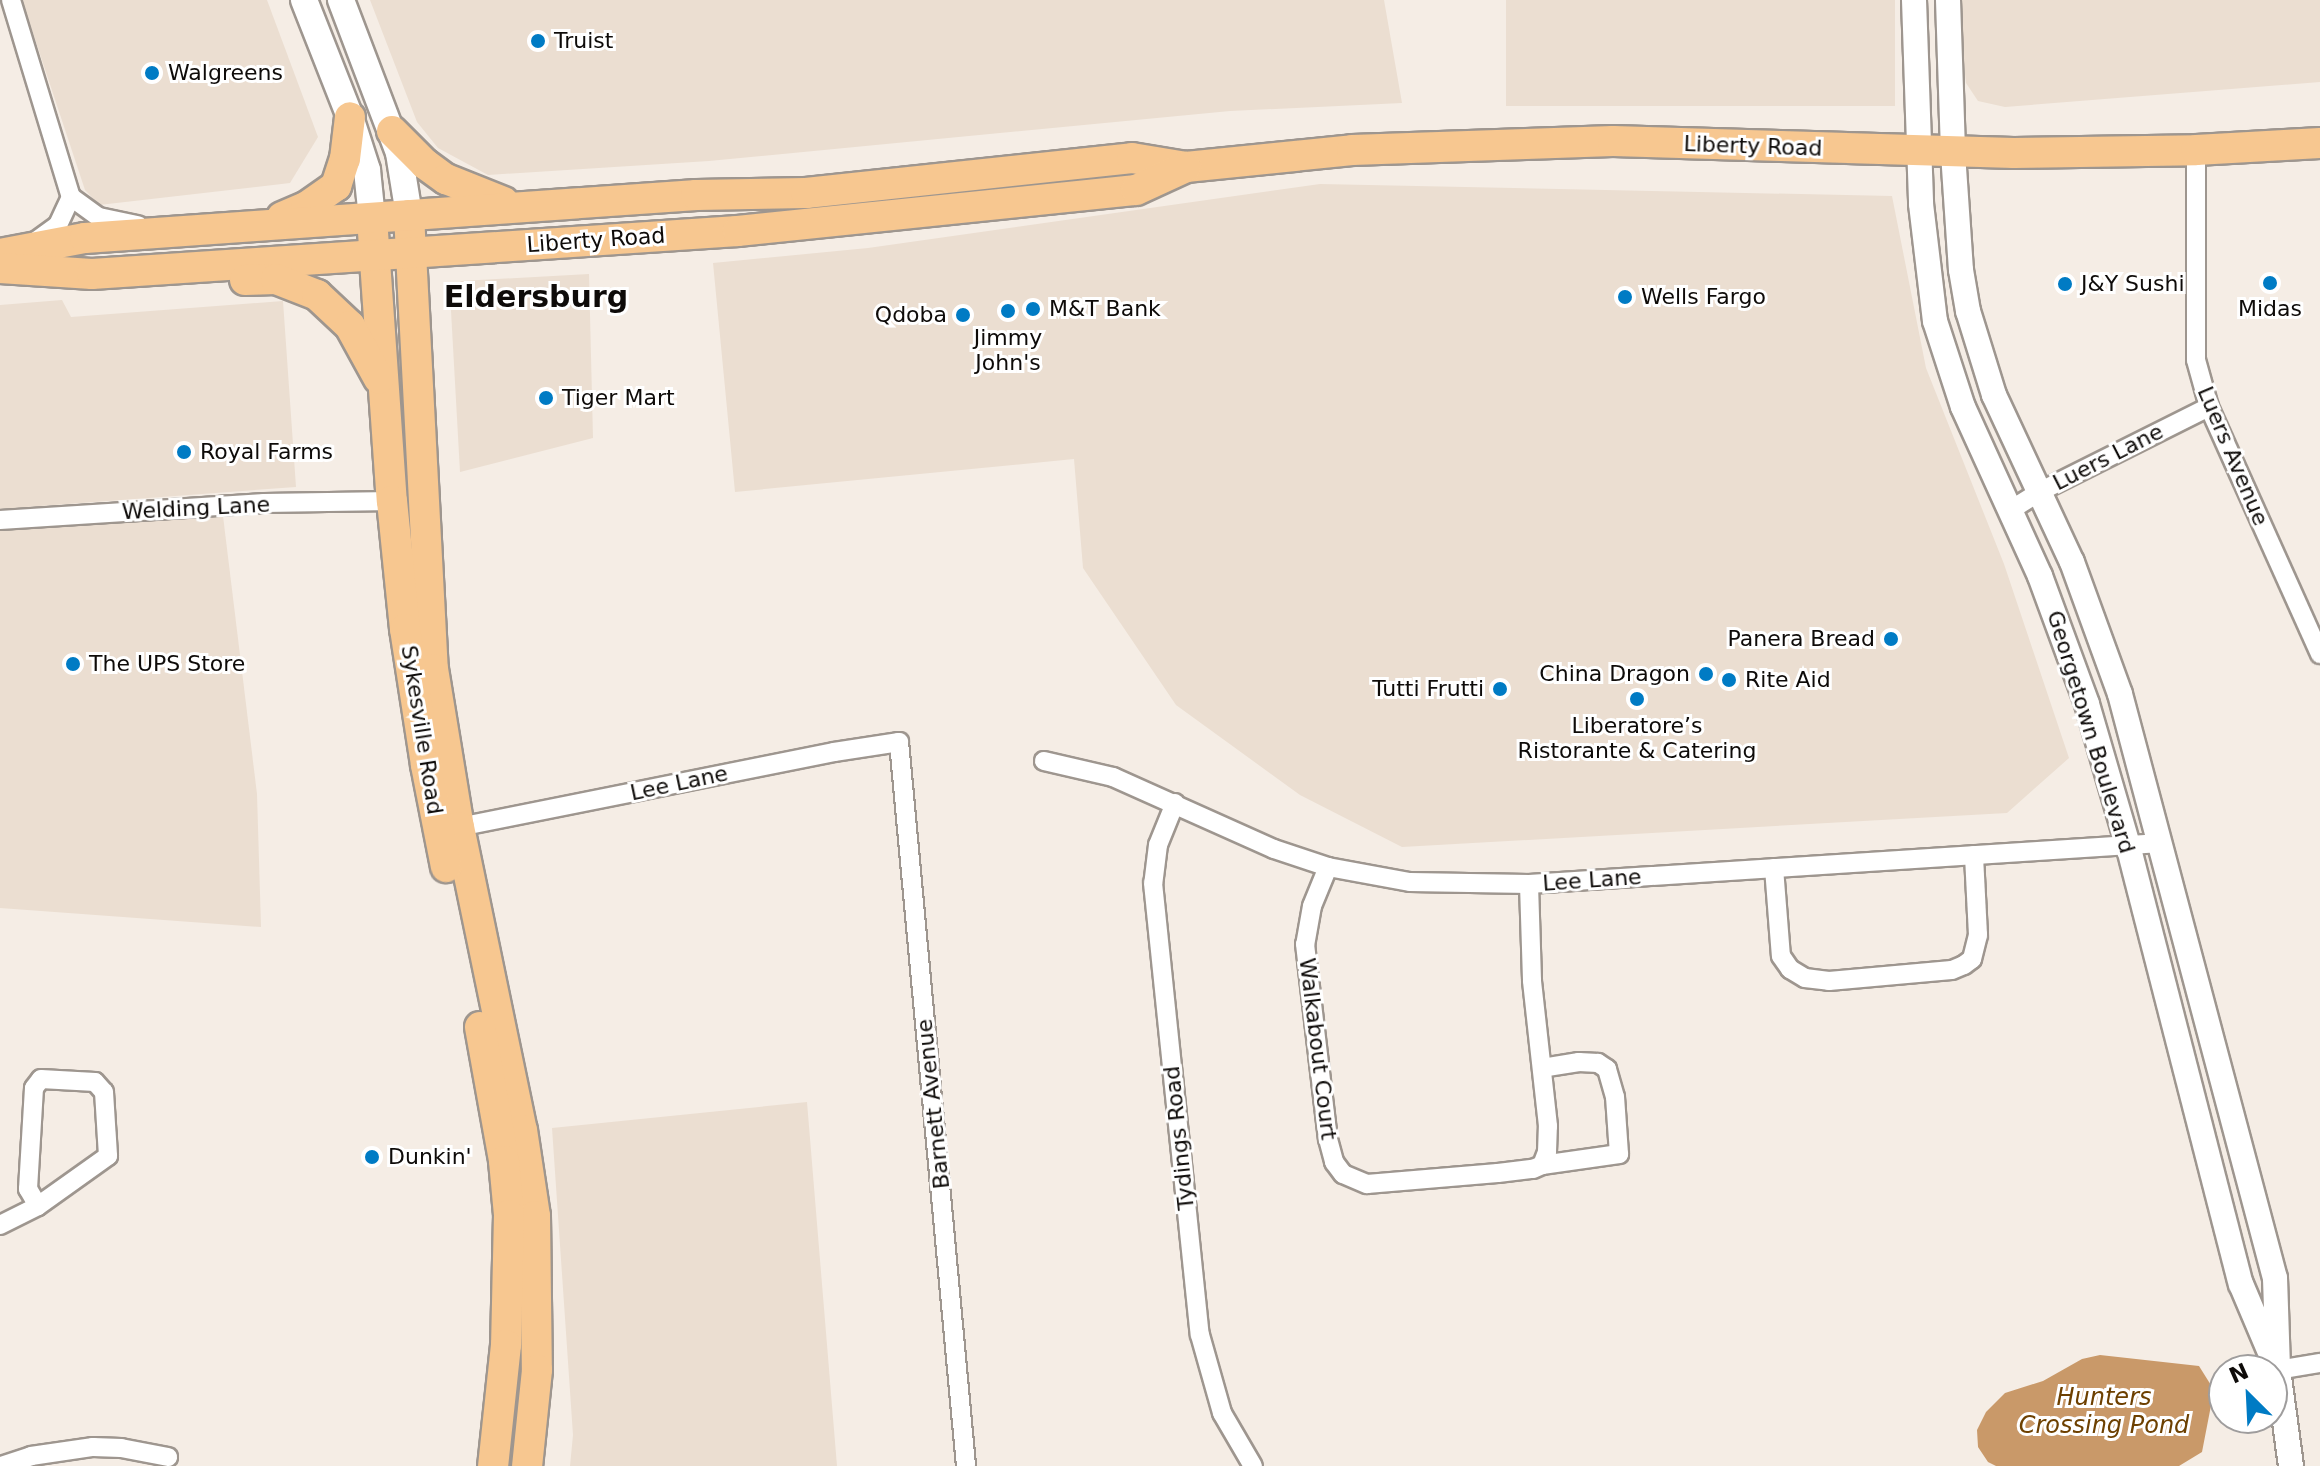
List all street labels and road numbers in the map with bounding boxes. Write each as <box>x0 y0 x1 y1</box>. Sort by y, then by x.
street label: Liberty Road <box>1683 130 1823 162</box>
street label: Liberty Road <box>526 222 666 258</box>
street label: Luers Avenue <box>2192 382 2274 530</box>
street label: Luers Lane <box>2049 418 2167 496</box>
street label: Welding Lane <box>121 491 271 525</box>
street label: Georgetown Boulevard <box>2041 607 2141 857</box>
street label: Sykesville Road <box>396 643 448 817</box>
street label: Lee Lane <box>628 760 730 806</box>
street label: Lee Lane <box>1542 863 1642 897</box>
street label: Walkabout Court <box>1294 956 1342 1142</box>
street label: Barnett Avenue <box>911 1018 955 1190</box>
street label: Tydings Road <box>1158 1065 1200 1211</box>

